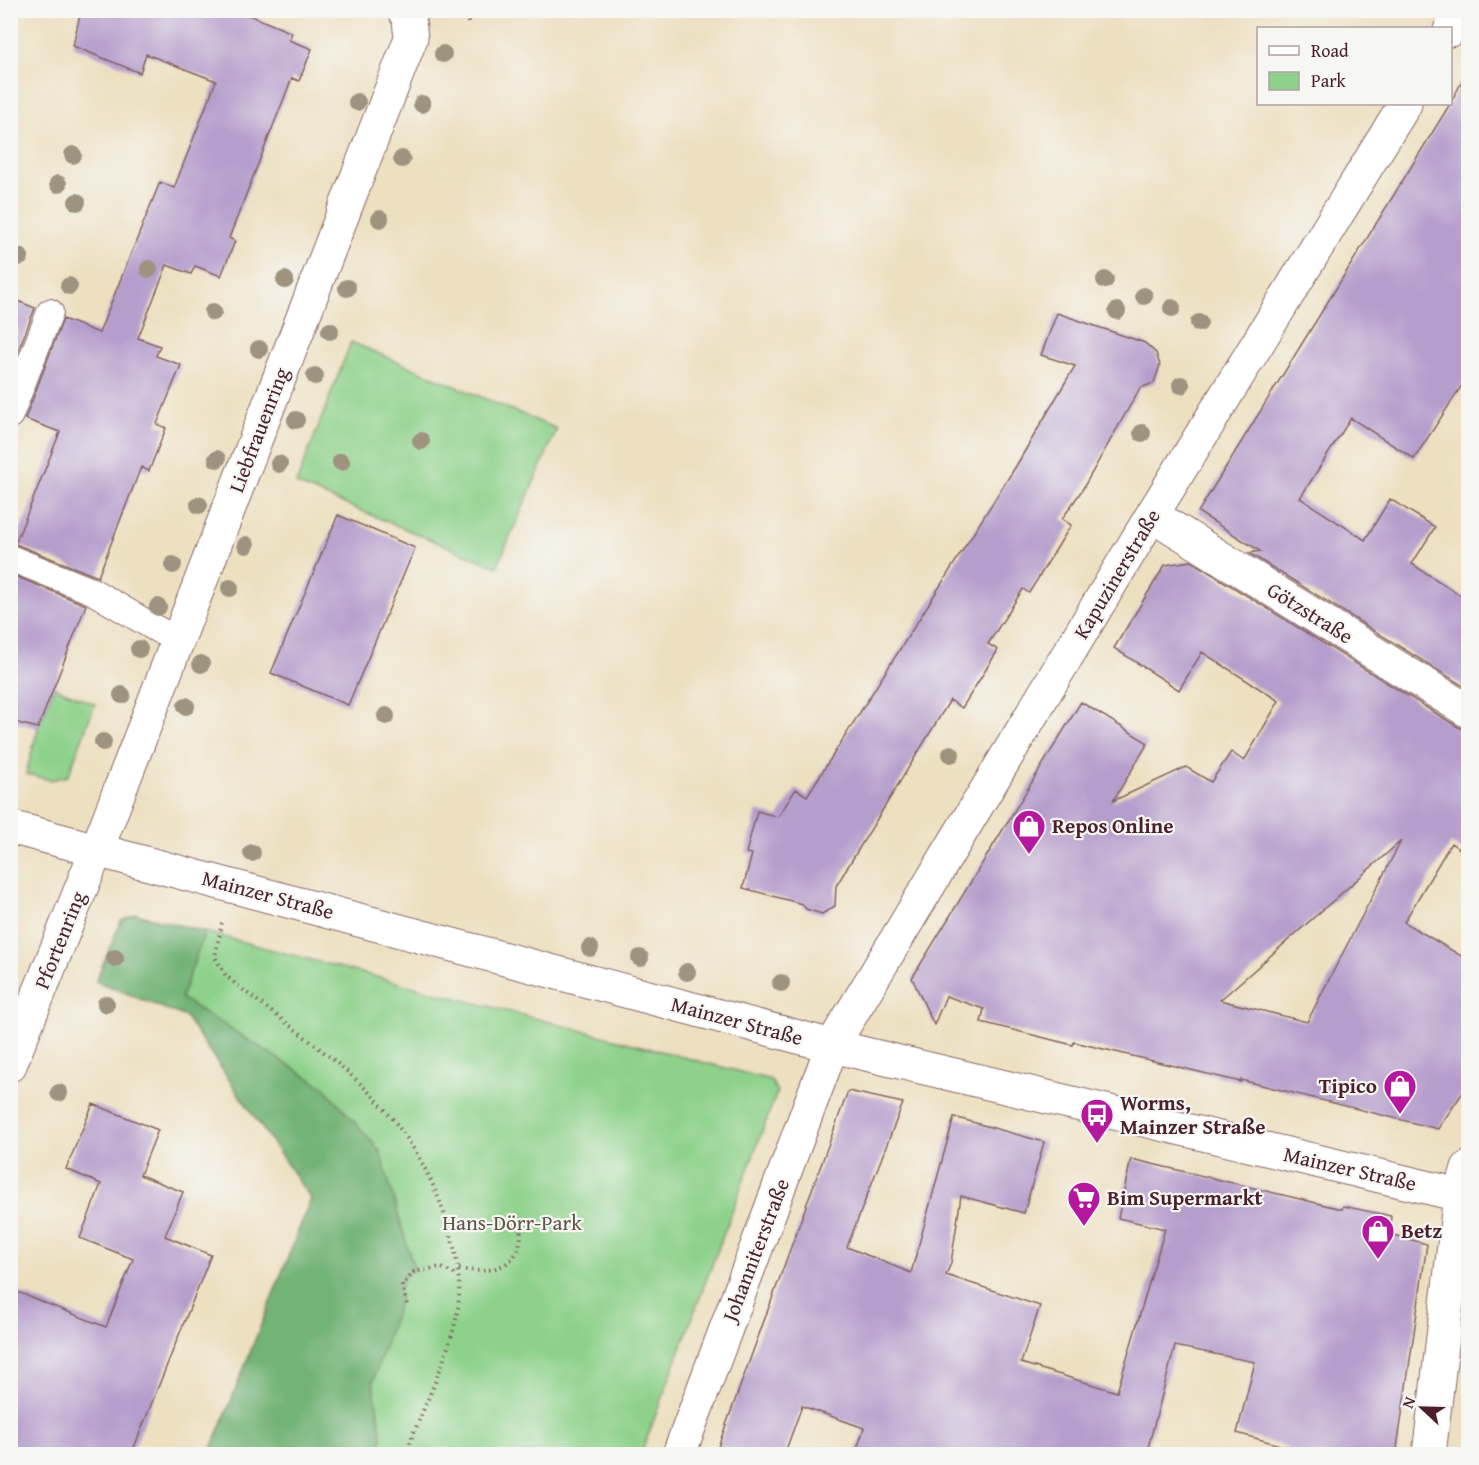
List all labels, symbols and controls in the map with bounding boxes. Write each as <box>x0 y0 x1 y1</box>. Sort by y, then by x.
legend <box>1257 27 1452 105</box>
text: Road <box>1311 37 1349 64</box>
text: Park <box>1311 67 1347 94</box>
street label: Liebfrauenring <box>220 362 297 497</box>
street label: Kapuzinerstraße <box>1065 503 1168 645</box>
street label: Götzstraße <box>1261 574 1359 651</box>
shop icon: Repos Online <box>1011 808 1047 855</box>
place label: Repos Online <box>1052 810 1173 841</box>
street label: Mainzer Straße <box>199 862 338 927</box>
street label: Pfortenring <box>26 886 93 993</box>
street label: Mainzer Straße <box>668 988 807 1053</box>
shop icon: Tipico <box>1382 1068 1418 1115</box>
place label: Tipico <box>1319 1070 1377 1101</box>
place label: Worms, Mainzer Straße <box>1120 1087 1266 1142</box>
bus stop icon: Worms, Mainzer Straße <box>1079 1097 1115 1144</box>
street label: Mainzer Straße <box>1281 1138 1420 1199</box>
street label: Johanniterstraße <box>713 1174 797 1329</box>
supermarket icon: Bim Supermarkt <box>1066 1180 1102 1227</box>
place label: Bim Supermarkt <box>1107 1182 1262 1213</box>
park label: Hans-Dörr-Park <box>442 1207 582 1238</box>
shop icon: Betz <box>1360 1213 1396 1260</box>
place label: Betz <box>1401 1215 1442 1246</box>
north arrow <box>1392 1378 1452 1438</box>
text: N <box>1395 1393 1421 1412</box>

